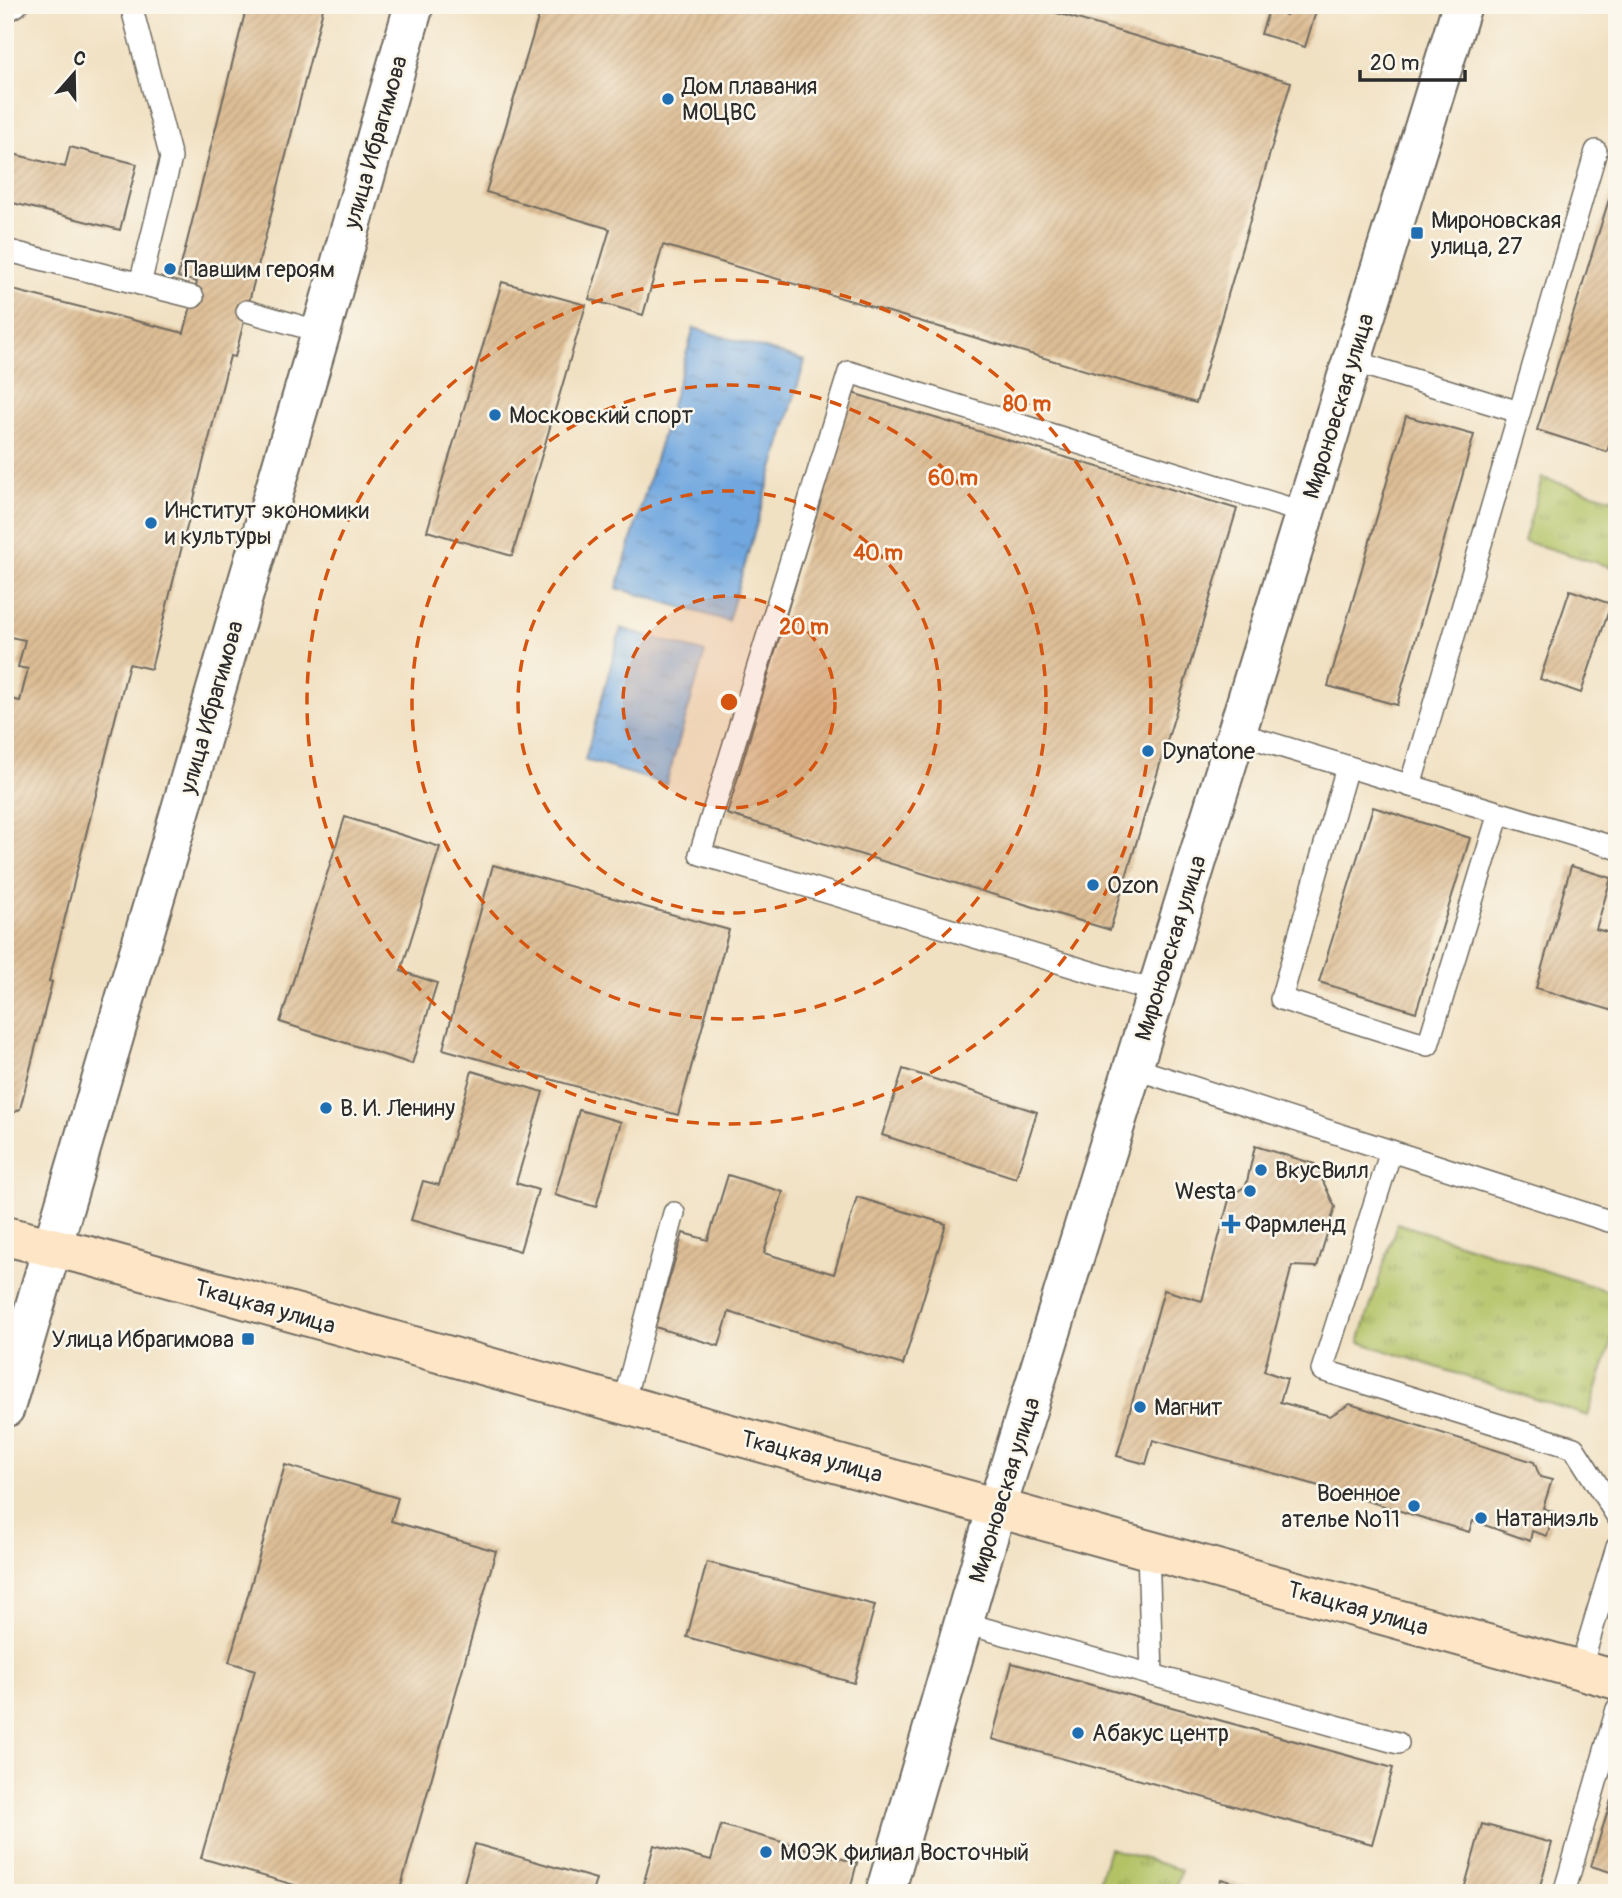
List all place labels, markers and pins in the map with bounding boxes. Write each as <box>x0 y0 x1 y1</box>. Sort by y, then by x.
place label: Дом плавания МОЦВС <box>681 72 817 127</box>
marker: Дом плавания МОЦВС <box>660 91 676 107</box>
place label: Мироновская улица, 27 <box>1430 206 1561 261</box>
marker: Мироновская улица, 27 <box>1409 225 1425 241</box>
place label: Павшим героям <box>184 255 335 284</box>
marker: Павшим героям <box>162 261 178 277</box>
place label: Московский спорт <box>509 401 694 430</box>
marker: Московский спорт <box>487 407 503 423</box>
place label: Институт экономики и культуры <box>165 496 369 551</box>
marker: Институт экономики и культуры <box>143 515 159 531</box>
centre of rings <box>717 690 741 714</box>
place label: Dynatone <box>1162 737 1256 766</box>
marker: Dynatone <box>1140 743 1156 759</box>
place label: Ozon <box>1107 871 1159 900</box>
marker: Ozon <box>1085 877 1101 893</box>
place label: В. И. Ленину <box>340 1094 455 1123</box>
marker: В. И. Ленину <box>318 1100 334 1116</box>
place label: ВкусВилл <box>1275 1156 1369 1185</box>
marker: ВкусВилл <box>1253 1162 1269 1178</box>
place label: Westa <box>1175 1177 1236 1206</box>
marker: Westa <box>1242 1183 1258 1199</box>
place label: Фармленд <box>1245 1210 1346 1239</box>
marker: Фармленд <box>1223 1216 1239 1232</box>
place label: Улица Ибрагимова <box>52 1325 234 1354</box>
marker: Улица Ибрагимова <box>240 1331 256 1347</box>
place label: Магнит <box>1154 1393 1223 1422</box>
marker: Магнит <box>1132 1399 1148 1415</box>
place label: Военное ателье №11 <box>1282 1479 1401 1534</box>
marker: Военное ателье №11 <box>1406 1498 1422 1514</box>
place label: Натаниэль <box>1495 1504 1599 1533</box>
marker: Натаниэль <box>1473 1510 1489 1526</box>
place label: Абакус центр <box>1092 1719 1229 1748</box>
marker: Абакус центр <box>1070 1725 1086 1741</box>
place label: МОЭК филиал Восточный <box>780 1838 1029 1867</box>
marker: МОЭК филиал Восточный <box>758 1844 774 1860</box>

